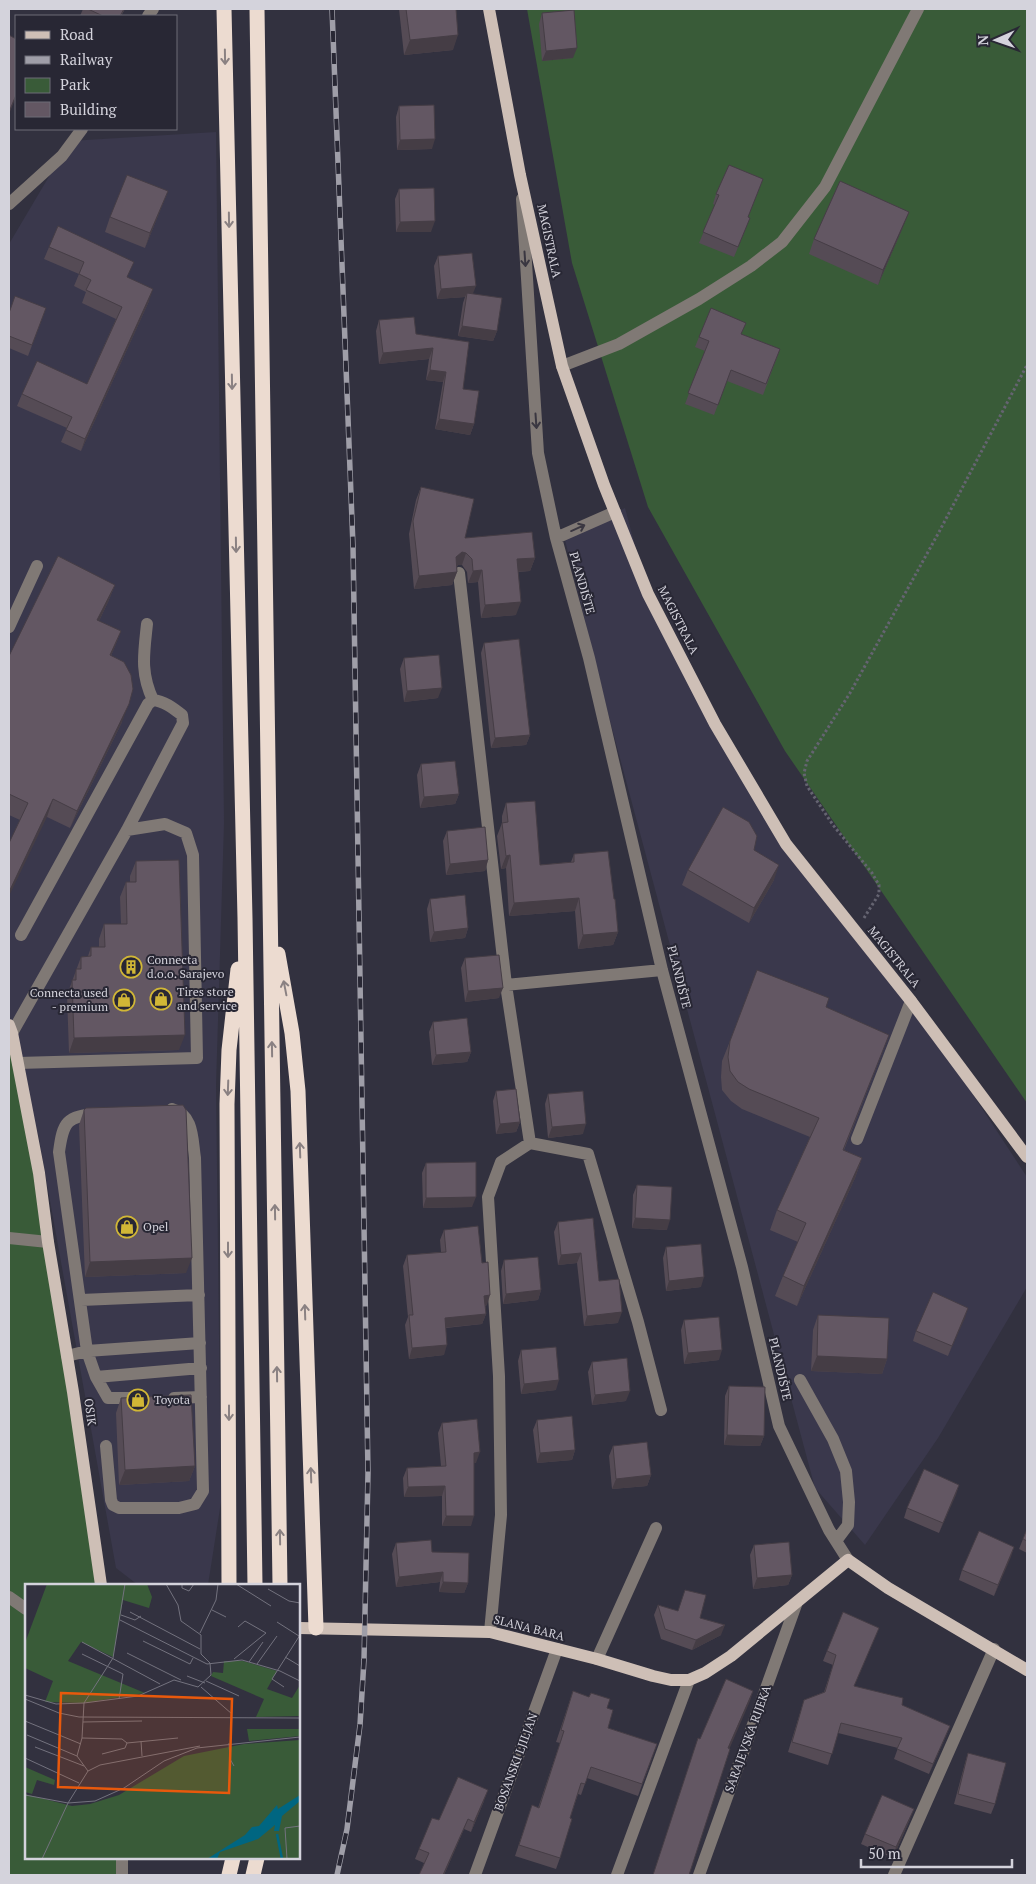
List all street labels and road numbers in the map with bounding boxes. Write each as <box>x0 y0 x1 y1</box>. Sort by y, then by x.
street label: MAGISTRALA <box>534 203 565 280</box>
street label: PLANDIŠTE <box>566 550 599 616</box>
street label: MAGISTRALA <box>655 583 702 657</box>
street label: MAGISTRALA <box>865 923 924 991</box>
street label: PLANDIŠTE <box>664 944 695 1010</box>
street label: PLANDIŠTE <box>766 1336 795 1402</box>
street label: OSIK <box>81 1397 100 1427</box>
street label: SLANA BARA <box>492 1611 567 1644</box>
street label: SARAJEVSKA RIJEKA <box>721 1682 774 1795</box>
street label: BOSANSKI LJILJAN <box>491 1710 540 1813</box>

